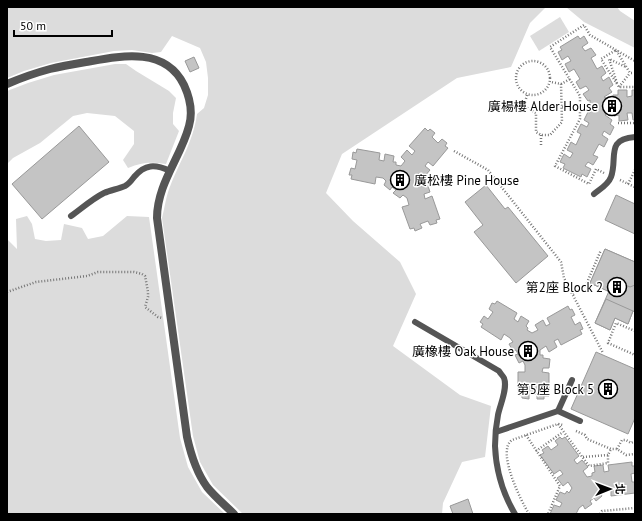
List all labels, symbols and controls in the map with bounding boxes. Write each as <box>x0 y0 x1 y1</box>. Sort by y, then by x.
scale bar <box>14 12 112 38</box>
text: 50 m <box>20 18 46 33</box>
building icon: 廣楊樓 Alder House <box>601 95 623 117</box>
place label: 廣楊樓 Alder House <box>488 98 598 115</box>
building icon: 廣松樓 Pine House <box>389 169 411 191</box>
place label: 廣松樓 Pine House <box>414 172 519 189</box>
building icon: 第2座 Block 2 <box>606 276 628 298</box>
place label: 第2座 Block 2 <box>526 279 603 296</box>
building icon: 廣橡樓 Oak House <box>517 340 539 362</box>
place label: 廣橡樓 Oak House <box>412 343 514 360</box>
building icon: 第5座 Block 5 <box>597 378 619 400</box>
place label: 第5座 Block 5 <box>517 381 594 398</box>
north arrow <box>590 469 630 509</box>
text: 北 <box>613 483 627 494</box>

